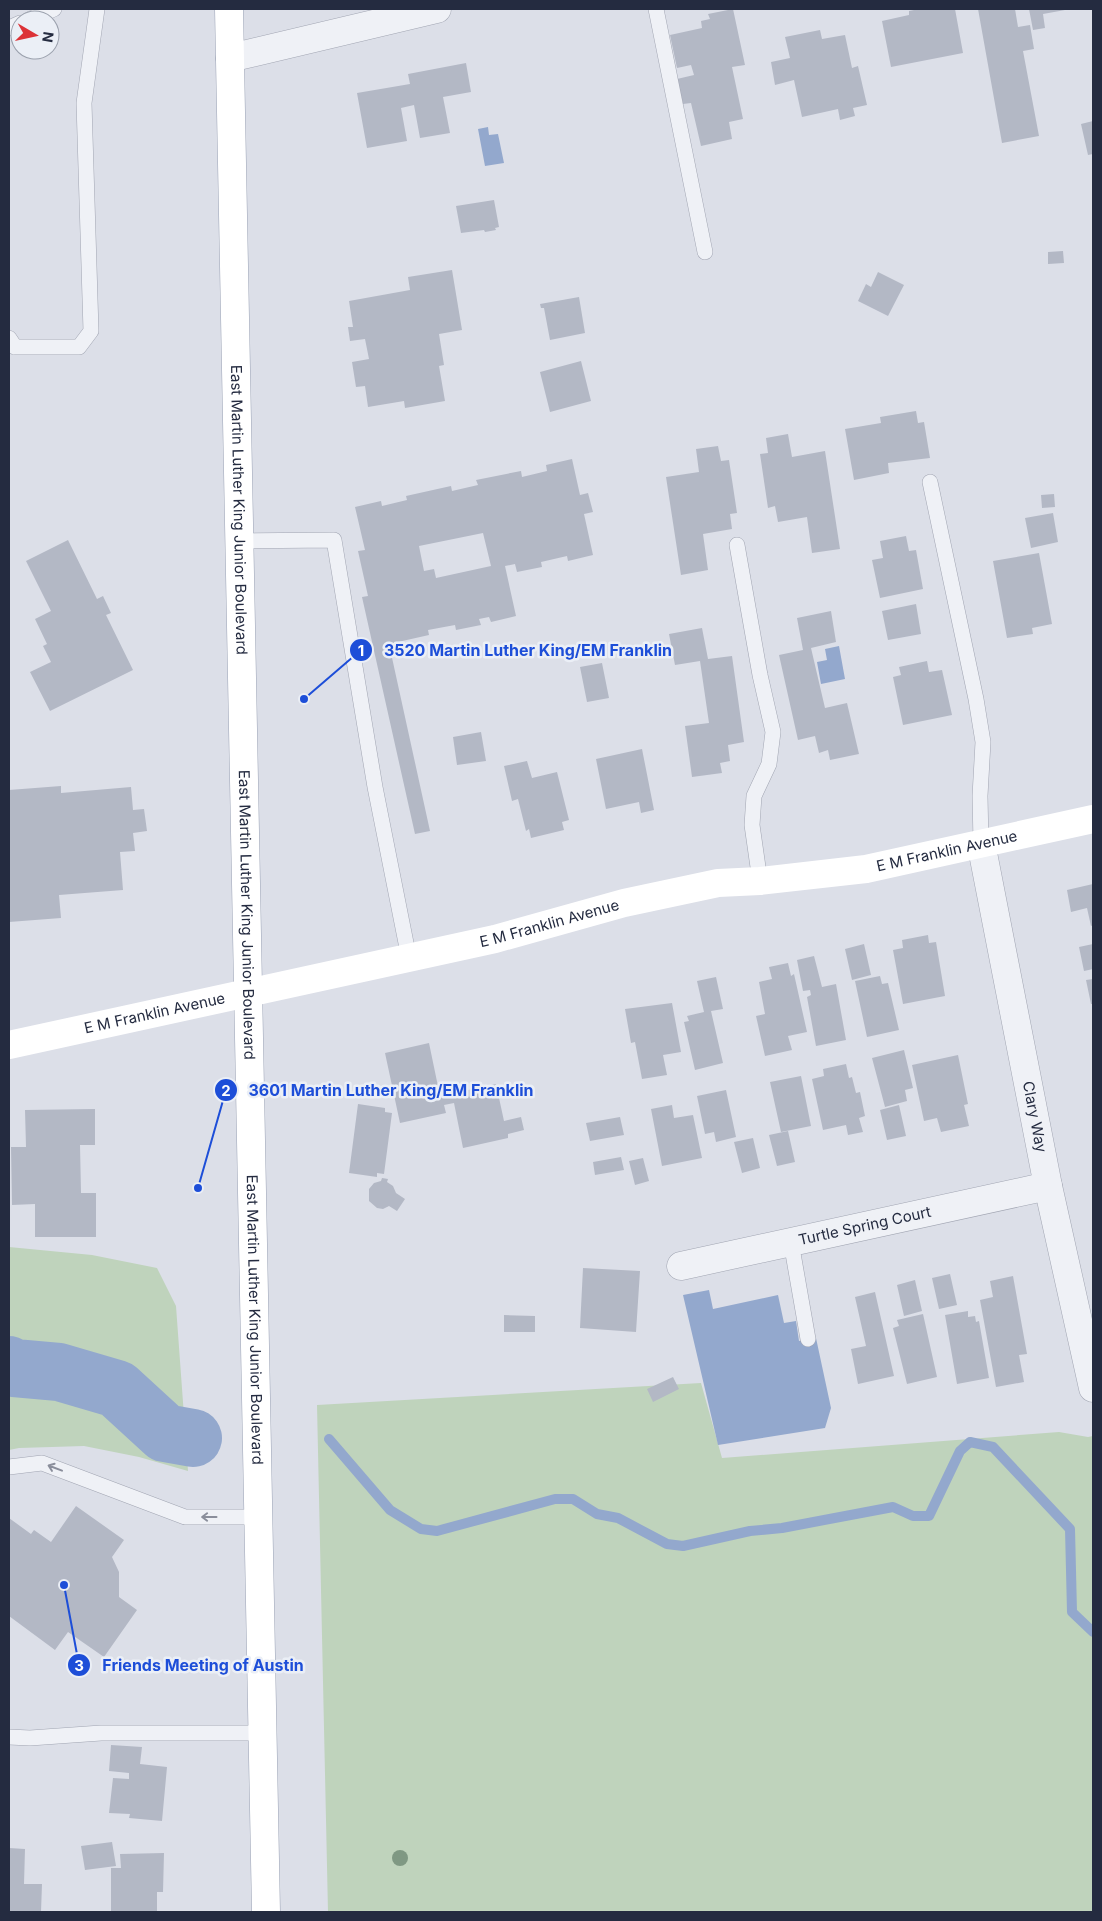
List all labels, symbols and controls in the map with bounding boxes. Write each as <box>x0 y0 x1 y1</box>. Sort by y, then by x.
north arrow <box>10 10 60 60</box>
text: N <box>39 31 58 44</box>
street label: East Martin Luther King Junior Boulevard <box>227 365 252 655</box>
callout: 3520 Martin Luther King/EM Franklin <box>349 635 682 666</box>
text: 3520 Martin Luther King/EM Franklin <box>384 640 672 660</box>
text: 1 <box>358 641 364 660</box>
street label: East Martin Luther King Junior Boulevard <box>235 770 259 1060</box>
street label: E M Franklin Avenue <box>875 826 1019 875</box>
street label: E M Franklin Avenue <box>478 895 621 951</box>
street label: E M Franklin Avenue <box>82 988 227 1037</box>
callout: 3601 Martin Luther King/EM Franklin <box>214 1075 544 1106</box>
street label: Clary Way <box>1019 1079 1051 1155</box>
text: 3601 Martin Luther King/EM Franklin <box>248 1080 534 1100</box>
text: 2 <box>221 1081 231 1100</box>
street label: East Martin Luther King Junior Boulevard <box>243 1175 267 1465</box>
street label: Turtle Spring Court <box>797 1202 933 1249</box>
one-way arrow <box>48 1463 63 1472</box>
one-way arrow <box>201 1512 217 1521</box>
callout: Friends Meeting of Austin <box>67 1650 313 1681</box>
text: Friends Meeting of Austin <box>102 1655 304 1675</box>
text: 3 <box>74 1656 84 1675</box>

